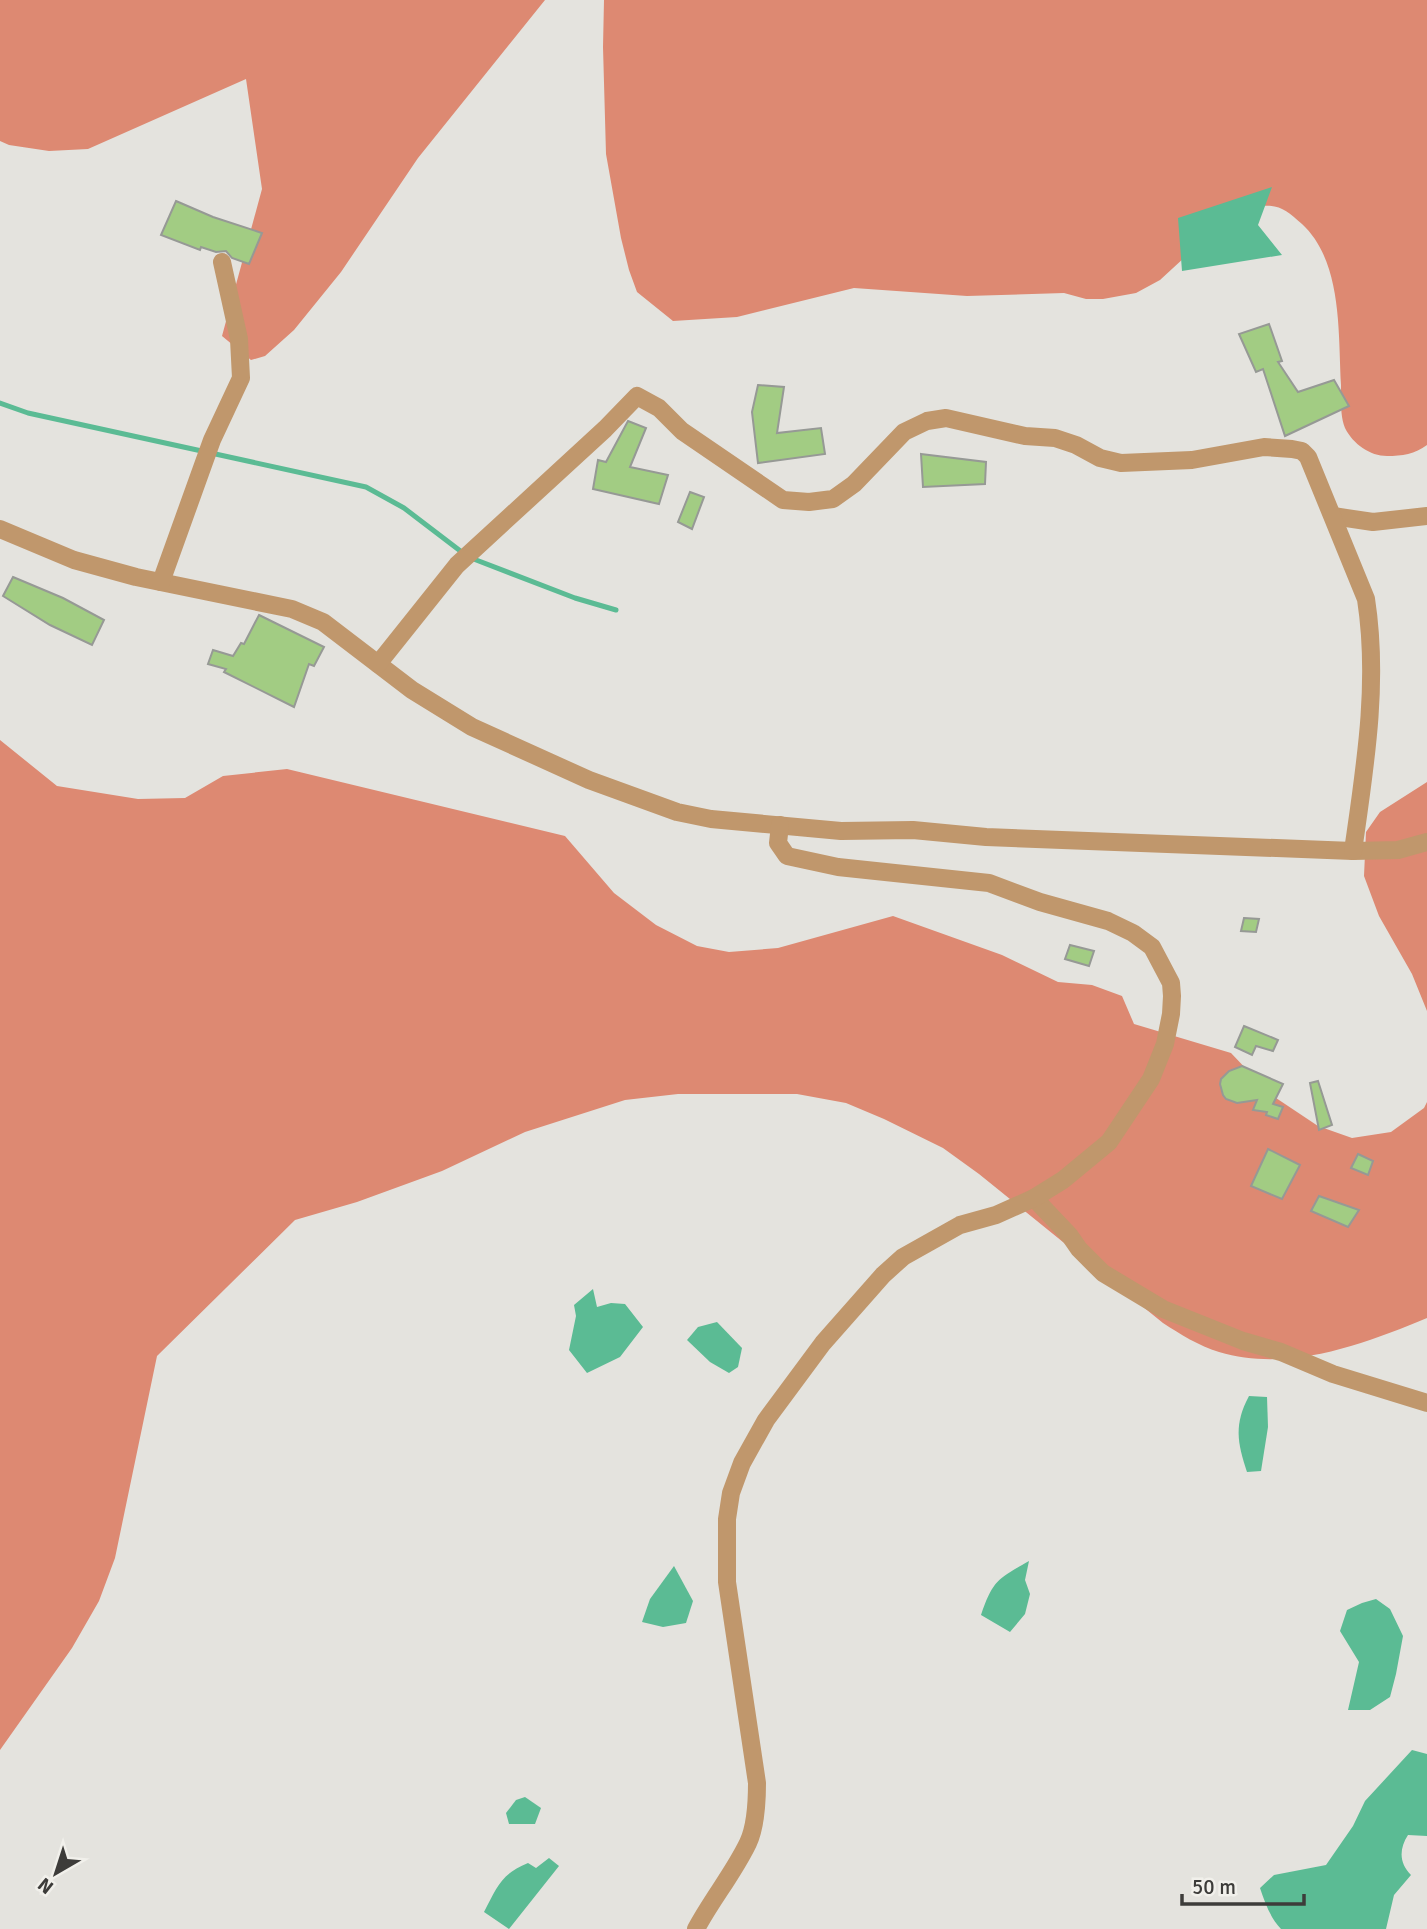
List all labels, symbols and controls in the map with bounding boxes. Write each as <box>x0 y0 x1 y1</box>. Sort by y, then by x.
north arrow <box>21 1838 91 1908</box>
scale bar <box>1182 1862 1304 1906</box>
text: N <box>33 1872 59 1899</box>
text: 50 m <box>1192 1874 1236 1900</box>

